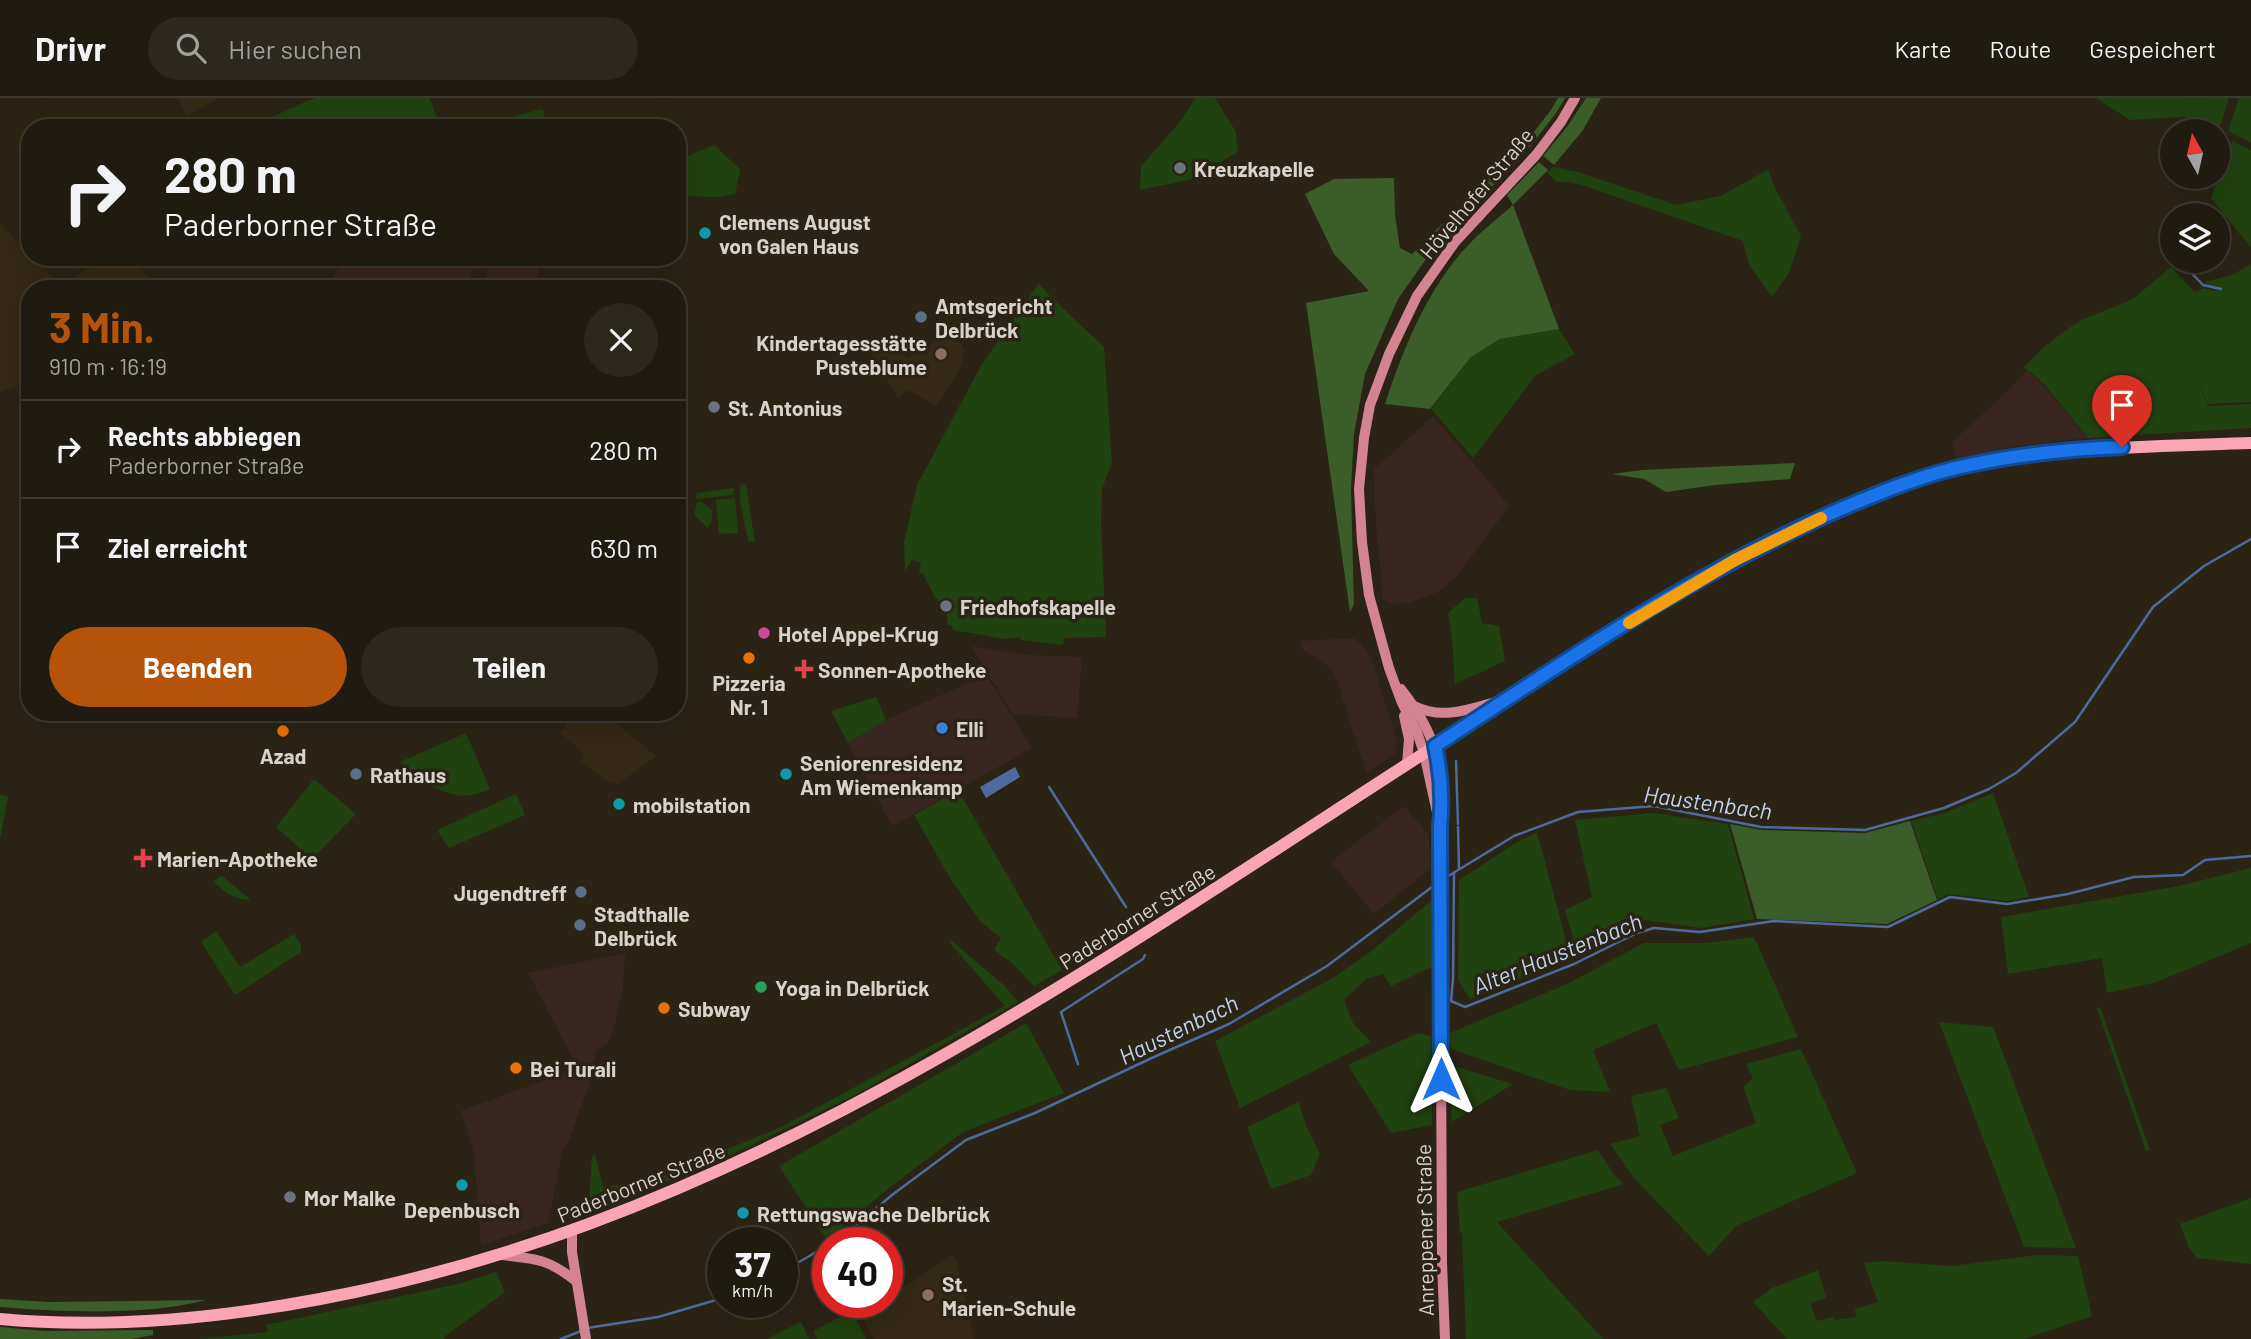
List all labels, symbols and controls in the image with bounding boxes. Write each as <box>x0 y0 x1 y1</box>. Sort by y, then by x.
search box <box>148 17 638 80</box>
text: Drivr <box>35 28 106 68</box>
icon: search <box>172 29 210 67</box>
text: Hier suchen <box>228 33 362 64</box>
text: Karte <box>1894 34 1952 63</box>
text: Route <box>1990 34 2051 63</box>
text: Gespeichert <box>2089 34 2216 63</box>
north arrow <box>2160 119 2230 189</box>
map controls <box>2160 119 2230 273</box>
street label: Hövelhofer Straße <box>1414 122 1538 264</box>
text: 280 m <box>164 144 297 203</box>
icon: right <box>49 147 140 238</box>
place label: Kreuzkapelle <box>1194 156 1314 181</box>
marker: Kreuzkapelle <box>1172 160 1188 176</box>
button: layers <box>2160 203 2230 273</box>
text: Paderborner Straße <box>164 204 437 242</box>
place label: Clemens August von Galen Haus <box>719 209 871 258</box>
marker: Clemens August von Galen Haus <box>697 225 713 241</box>
place label: Amtsgericht Delbrück <box>935 293 1052 342</box>
text: 3 Min. <box>49 301 155 351</box>
button: close <box>584 303 658 377</box>
marker: Amtsgericht Delbrück <box>913 309 929 325</box>
place label: Kindertagesstätte Pusteblume <box>756 330 927 379</box>
marker: Kindertagesstätte Pusteblume <box>933 346 949 362</box>
text: 910 m · 16:19 <box>49 352 167 380</box>
pin <box>2092 375 2152 447</box>
icon: arrive <box>2103 386 2141 424</box>
place label: St. Antonius <box>728 395 842 420</box>
marker: St. Antonius <box>706 399 722 415</box>
text: Rechts abbiegen <box>108 420 301 451</box>
icon: right <box>49 430 87 468</box>
text: 280 m <box>589 434 658 465</box>
text: Paderborner Straße <box>108 451 304 479</box>
icon: arrive <box>49 528 87 566</box>
text: Ziel erreicht <box>108 532 248 563</box>
text: 630 m <box>590 532 658 563</box>
place label: Friedhofskapelle <box>960 594 1116 619</box>
marker: Friedhofskapelle <box>938 598 954 614</box>
place label: Hotel Appel-Krug <box>778 621 939 646</box>
marker: Hotel Appel-Krug <box>756 625 772 641</box>
button: Beenden <box>49 627 347 707</box>
button: Teilen <box>361 627 658 707</box>
marker: Pizzeria Nr. 1 <box>741 650 757 666</box>
place label: Sonnen-Apotheke <box>818 657 987 682</box>
marker: Sonnen-Apotheke <box>796 661 812 677</box>
place label: Pizzeria Nr. 1 <box>712 670 786 719</box>
place label: Elli <box>956 716 984 741</box>
marker: Elli <box>934 720 950 736</box>
marker: Azad <box>275 723 291 739</box>
place label: Azad <box>260 743 306 768</box>
place label: Seniorenresidenz Am Wiemenkamp <box>800 750 963 799</box>
place label: Rathaus <box>370 762 446 787</box>
marker: Rathaus <box>348 766 364 782</box>
marker: Seniorenresidenz Am Wiemenkamp <box>778 766 794 782</box>
water label: Haustenbach <box>1642 779 1774 825</box>
place label: mobilstation <box>633 792 750 817</box>
marker: mobilstation <box>611 796 627 812</box>
place label: Marien-Apotheke <box>157 846 318 871</box>
marker: Marien-Apotheke <box>135 850 151 866</box>
street label: Paderborner Straße <box>1054 858 1220 974</box>
place label: Jugendtreff <box>454 880 567 905</box>
marker: Jugendtreff <box>573 884 589 900</box>
place label: Stadthalle Delbrück <box>594 901 690 950</box>
water label: Alter Haustenbach <box>1468 906 1646 1000</box>
marker: Stadthalle Delbrück <box>572 917 588 933</box>
place label: Yoga in Delbrück <box>775 975 930 1000</box>
marker: Yoga in Delbrück <box>753 979 769 995</box>
water label: Haustenbach <box>1114 988 1242 1070</box>
place label: Subway <box>678 996 751 1021</box>
marker: Subway <box>656 1000 672 1016</box>
position arrow <box>1404 1042 1478 1116</box>
place label: Bei Turali <box>530 1056 616 1081</box>
marker: Bei Turali <box>508 1060 524 1076</box>
street label: Paderborner Straße <box>553 1137 729 1227</box>
street label: Anreppener Straße <box>1410 1144 1438 1316</box>
marker: Depenbusch <box>454 1177 470 1193</box>
place label: Mor Malke <box>304 1185 396 1210</box>
marker: Mor Malke <box>282 1189 298 1205</box>
place label: Depenbusch <box>404 1197 520 1222</box>
place label: Rettungswache Delbrück <box>757 1201 990 1226</box>
marker: Rettungswache Delbrück <box>735 1205 751 1221</box>
speed limit sign: 40 <box>812 1227 903 1318</box>
text: 37 <box>734 1242 771 1284</box>
place label: St. Marien-Schule <box>942 1271 1076 1320</box>
text: km/h <box>732 1279 773 1301</box>
marker: St. Marien-Schule <box>920 1287 936 1303</box>

